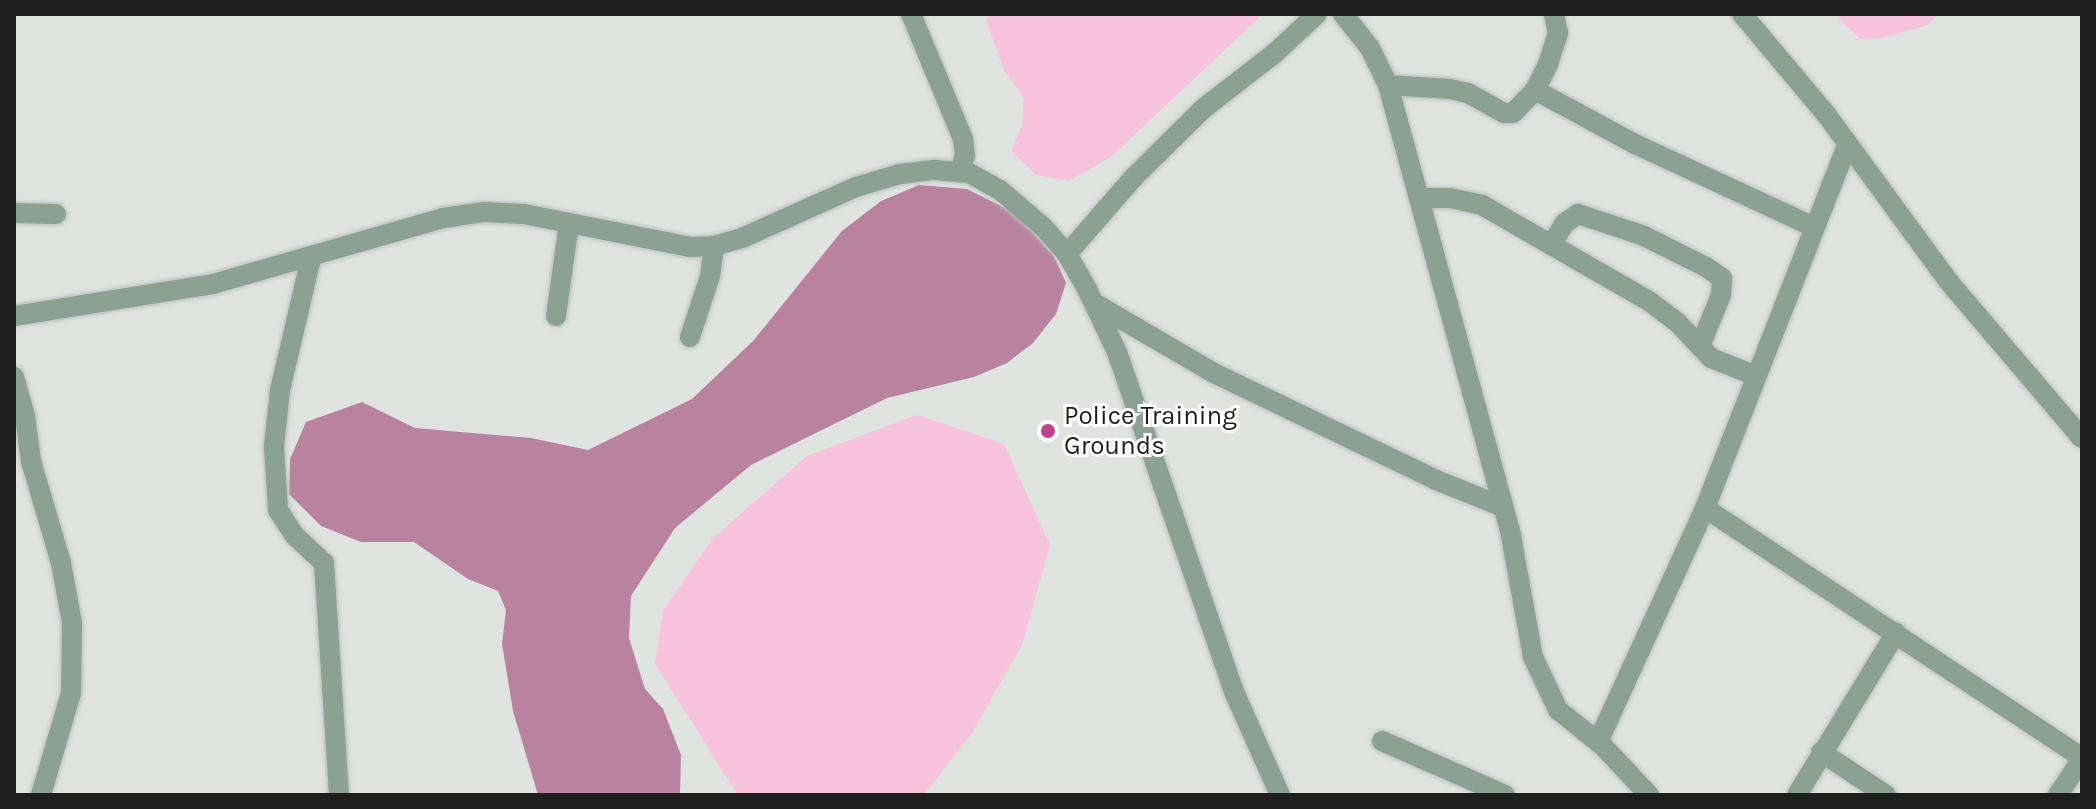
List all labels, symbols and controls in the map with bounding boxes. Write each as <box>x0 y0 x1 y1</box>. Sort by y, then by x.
place label: Police Training Grounds <box>1064 400 1237 462</box>
marker: Police Training Grounds <box>1039 422 1057 440</box>

